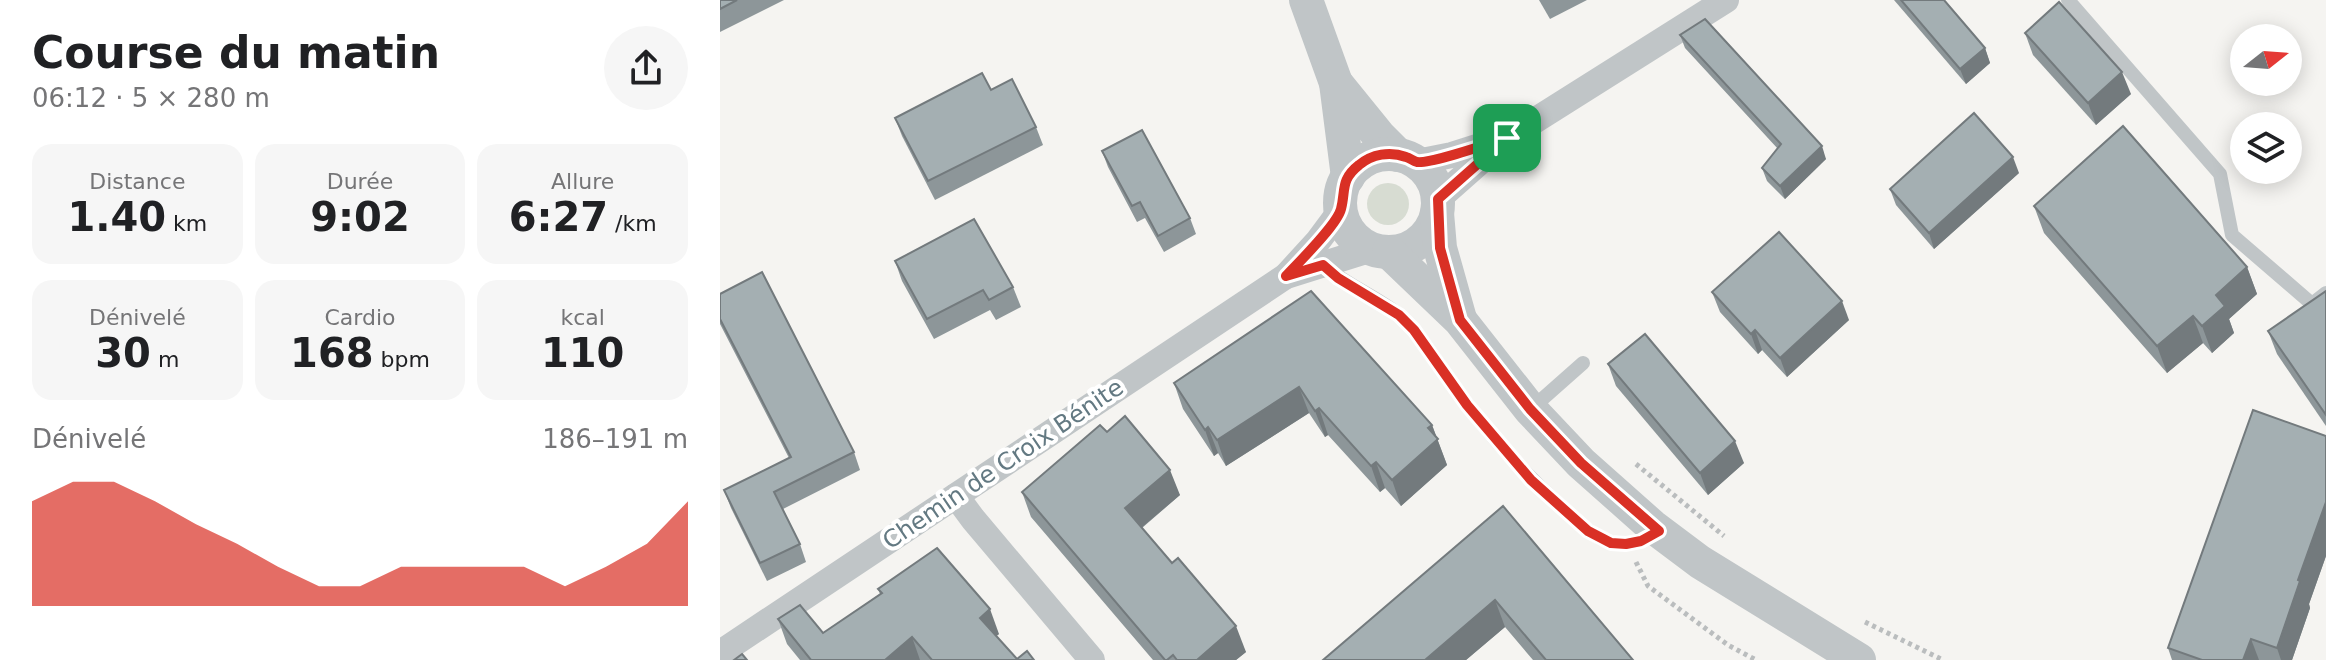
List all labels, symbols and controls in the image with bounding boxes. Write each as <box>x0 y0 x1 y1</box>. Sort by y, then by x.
north arrow <box>2230 24 2302 96</box>
map controls <box>2230 24 2302 184</box>
button: share <box>604 26 688 110</box>
text: Course du matin <box>32 27 440 78</box>
text: 06:12 · 5 × 280 m <box>32 83 270 113</box>
pin <box>1473 104 1541 172</box>
button: layers <box>2230 112 2302 184</box>
icon: arrive <box>1485 116 1529 160</box>
text: Distance <box>89 169 185 194</box>
text: Durée <box>327 169 393 194</box>
text: Allure <box>551 169 614 194</box>
text: 1.40 <box>67 194 166 240</box>
text: 9:02 <box>310 194 410 240</box>
text: 6:27 <box>509 194 608 240</box>
text: km <box>166 211 207 236</box>
text: /km <box>608 211 657 236</box>
text: Dénivelé <box>89 305 186 330</box>
text: Cardio <box>324 305 396 330</box>
text: kcal <box>560 305 605 330</box>
text: 30 <box>95 330 151 376</box>
text: 168 <box>290 330 374 376</box>
text: 110 <box>541 330 624 376</box>
text: m <box>151 347 179 372</box>
text: bpm <box>374 347 430 372</box>
street label: Chemin de Croix Bénite <box>878 373 1128 555</box>
text: Dénivelé <box>32 424 146 454</box>
text: 186–191 m <box>542 424 688 454</box>

